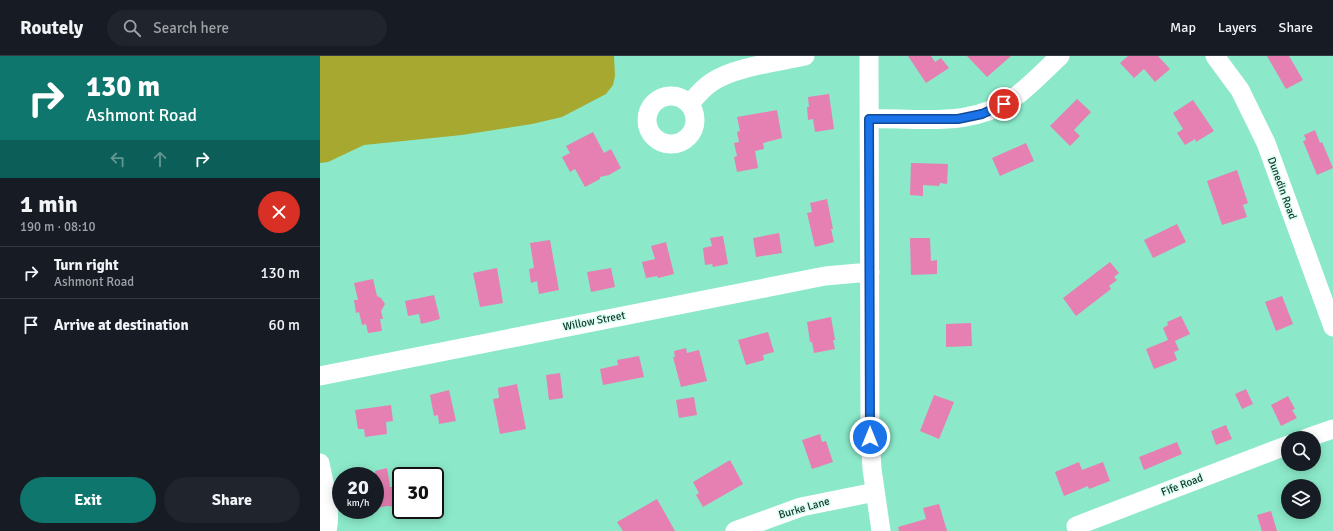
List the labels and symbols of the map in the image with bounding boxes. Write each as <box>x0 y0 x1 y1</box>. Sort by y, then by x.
pin <box>987 87 1021 121</box>
street label: Dunedin Road <box>1265 155 1299 221</box>
street label: Willow Street <box>562 309 626 333</box>
position arrow <box>849 416 891 458</box>
speed limit sign: 30 <box>392 467 444 519</box>
street label: Fife Road <box>1159 471 1205 499</box>
street label: Burke Lane <box>777 494 831 522</box>

